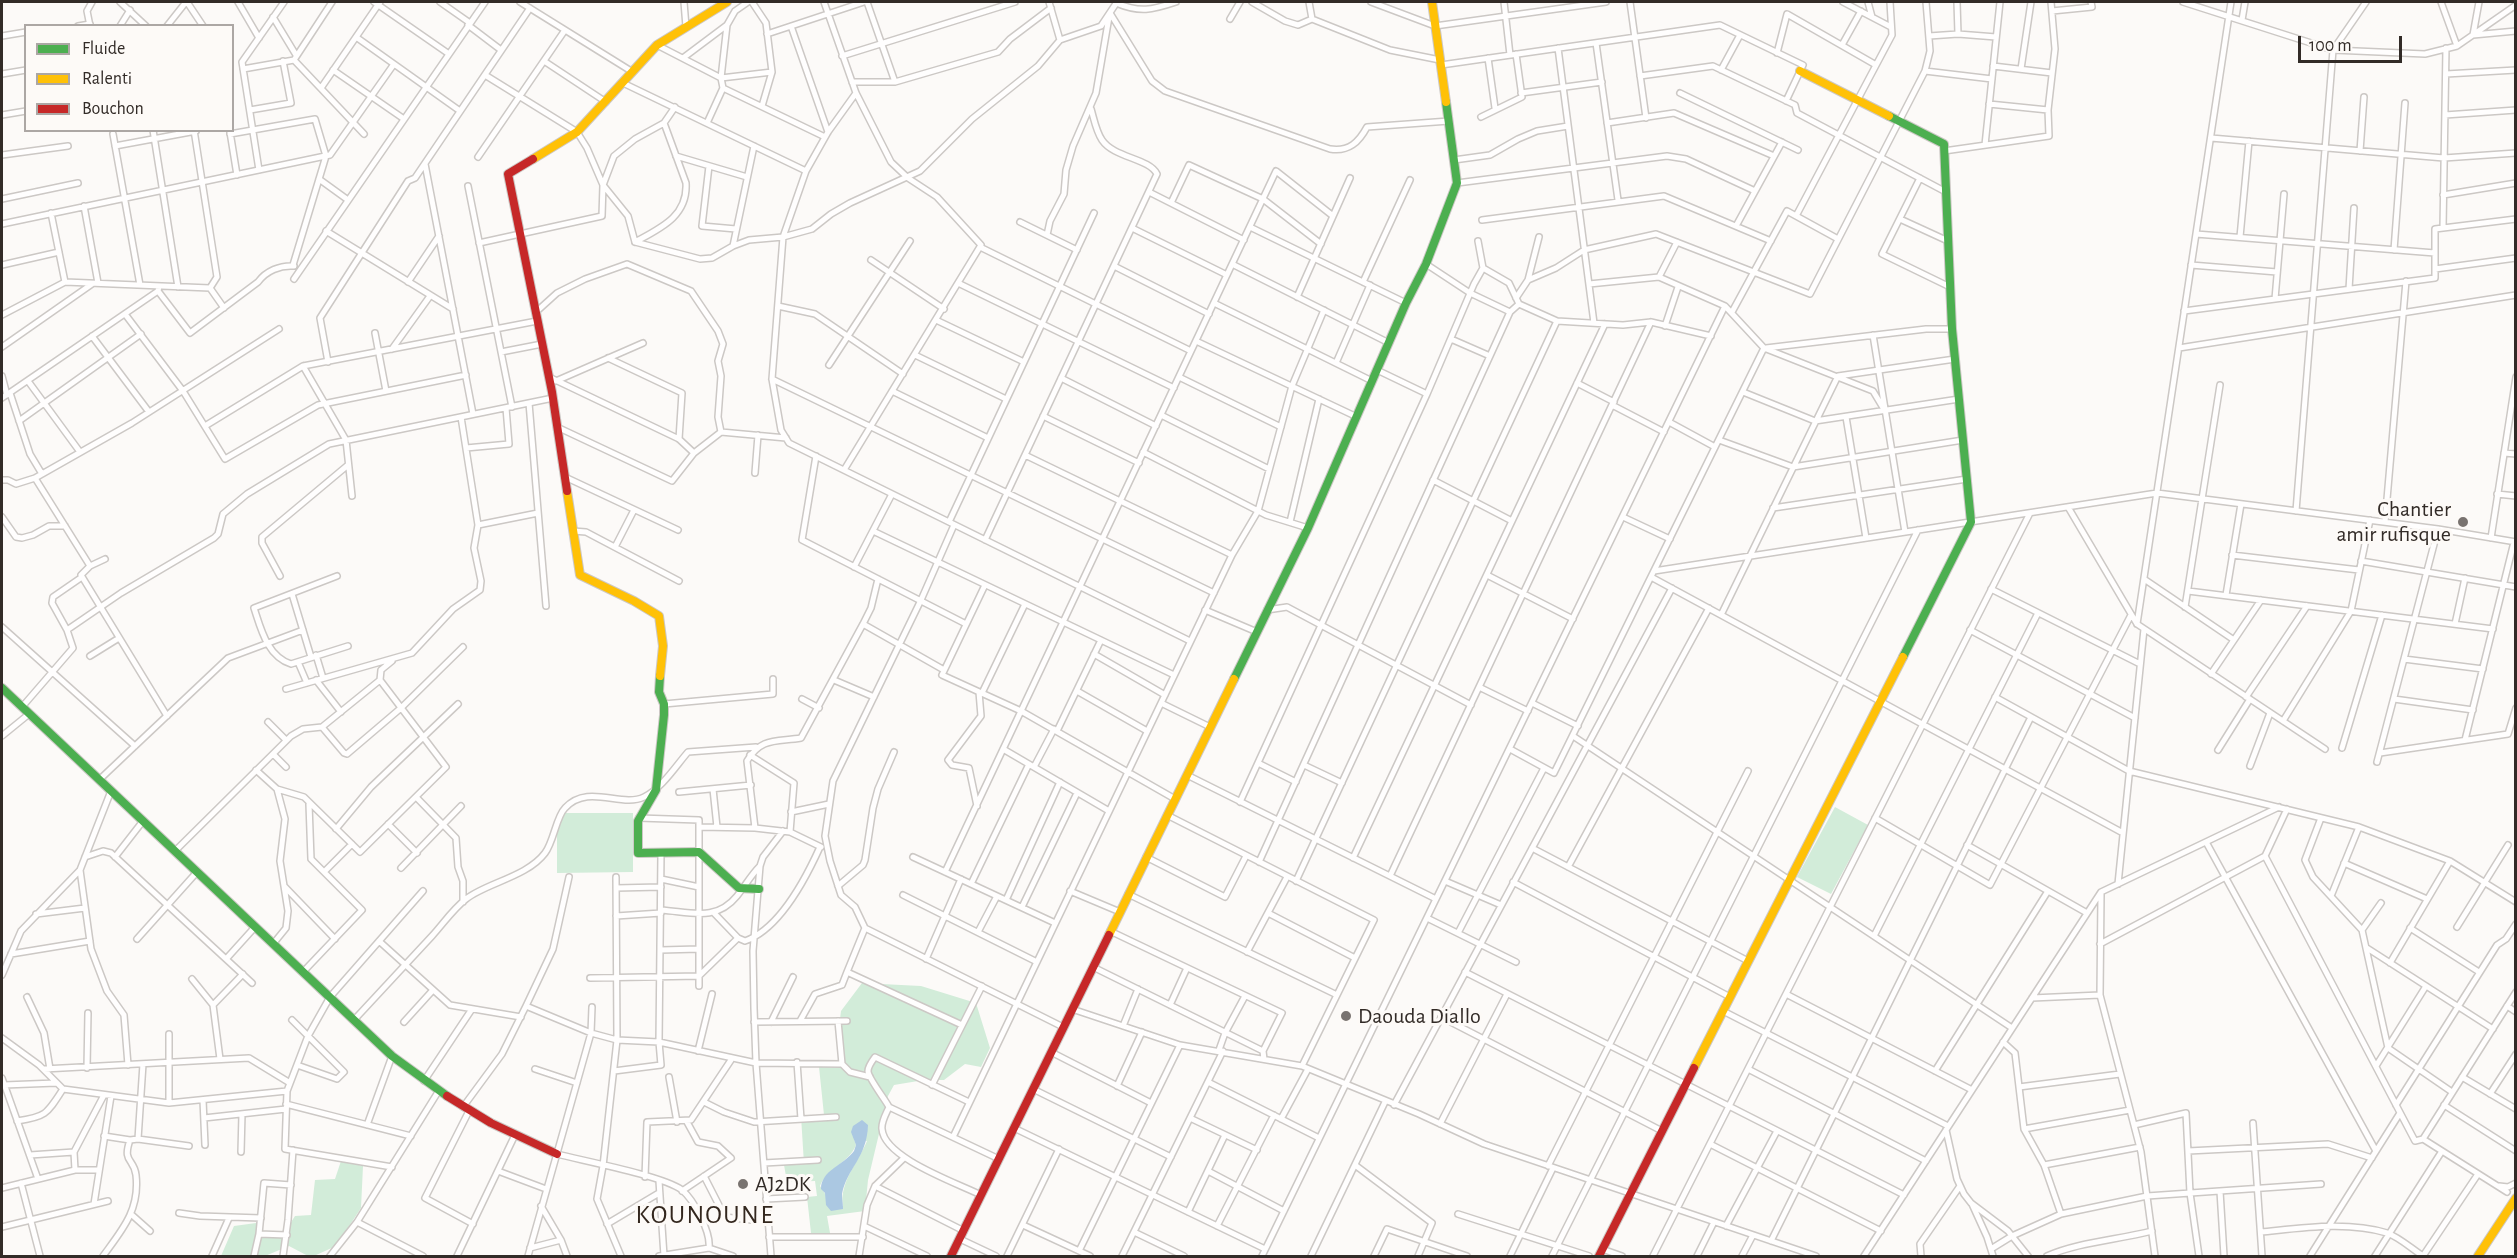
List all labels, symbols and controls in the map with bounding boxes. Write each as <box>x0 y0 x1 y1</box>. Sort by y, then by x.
legend <box>24 24 234 132</box>
scale bar <box>2301 24 2404 62</box>
text: 100 m <box>2309 37 2352 55</box>
text: Fluide <box>82 40 125 58</box>
text: Ralenti <box>82 70 132 88</box>
text: Bouchon <box>82 100 144 118</box>
place label: Chantier amir rufisque <box>2336 496 2451 548</box>
marker: Chantier amir rufisque <box>2456 515 2470 529</box>
place label: Daouda Diallo <box>1358 1003 1481 1029</box>
marker: Daouda Diallo <box>1339 1009 1353 1023</box>
place label: AJ2DK <box>755 1171 811 1197</box>
marker: AJ2DK <box>736 1177 750 1191</box>
district label: KOUNOUNE <box>636 1199 774 1231</box>

